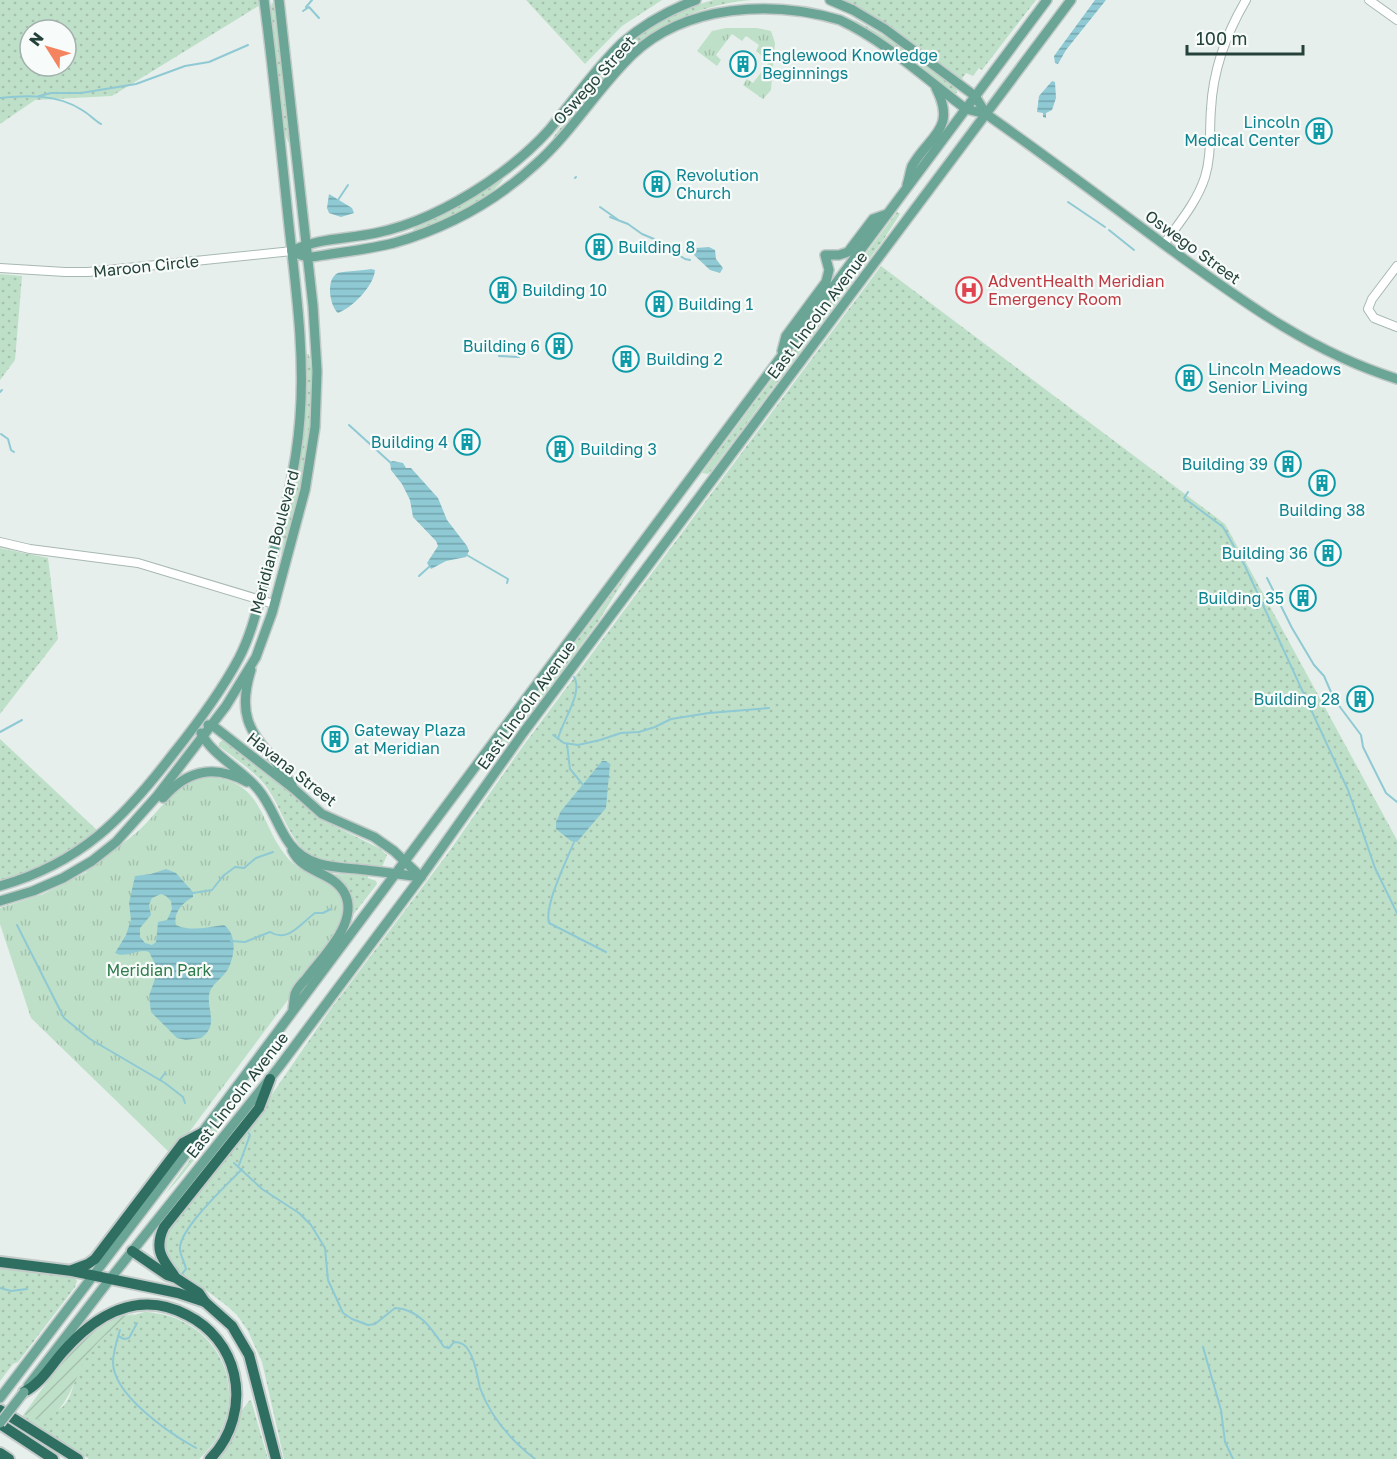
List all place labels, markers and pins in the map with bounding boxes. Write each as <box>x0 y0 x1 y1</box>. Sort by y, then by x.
place label: Englewood Knowledge Beginnings <box>762 45 938 83</box>
building icon: Englewood Knowledge Beginnings <box>728 49 758 79</box>
place label: Lincoln Medical Center <box>1184 112 1300 150</box>
building icon: Lincoln Medical Center <box>1304 116 1334 146</box>
place label: Revolution Church <box>676 165 759 203</box>
building icon: Revolution Church <box>642 169 672 199</box>
building icon: Building 8 <box>584 232 614 262</box>
place label: Building 8 <box>618 237 695 257</box>
place label: AdventHealth Meridian Emergency Room <box>988 271 1165 309</box>
building icon: Building 10 <box>488 275 518 305</box>
hospital icon: AdventHealth Meridian Emergency Room <box>954 275 984 305</box>
place label: Building 10 <box>522 280 607 300</box>
building icon: Building 1 <box>644 289 674 319</box>
place label: Building 1 <box>678 294 753 314</box>
building icon: Building 6 <box>544 331 574 361</box>
place label: Building 6 <box>463 336 540 356</box>
building icon: Building 2 <box>611 344 641 374</box>
place label: Building 2 <box>646 349 723 369</box>
place label: Lincoln Meadows Senior Living <box>1208 359 1341 397</box>
building icon: Lincoln Meadows Senior Living <box>1174 363 1204 393</box>
building icon: Building 4 <box>452 427 482 457</box>
place label: Building 4 <box>371 432 448 452</box>
building icon: Building 3 <box>545 434 575 464</box>
place label: Building 3 <box>580 439 657 459</box>
building icon: Building 39 <box>1273 449 1303 479</box>
place label: Building 39 <box>1182 454 1268 474</box>
building icon: Building 38 <box>1307 468 1337 498</box>
place label: Building 38 <box>1279 500 1365 520</box>
building icon: Building 36 <box>1313 538 1343 568</box>
place label: Building 36 <box>1222 543 1308 563</box>
building icon: Building 35 <box>1288 583 1318 613</box>
place label: Building 35 <box>1198 588 1284 608</box>
building icon: Building 28 <box>1345 684 1375 714</box>
place label: Building 28 <box>1254 689 1340 709</box>
place label: Gateway Plaza at Meridian <box>354 720 466 758</box>
building icon: Gateway Plaza at Meridian <box>320 724 350 754</box>

